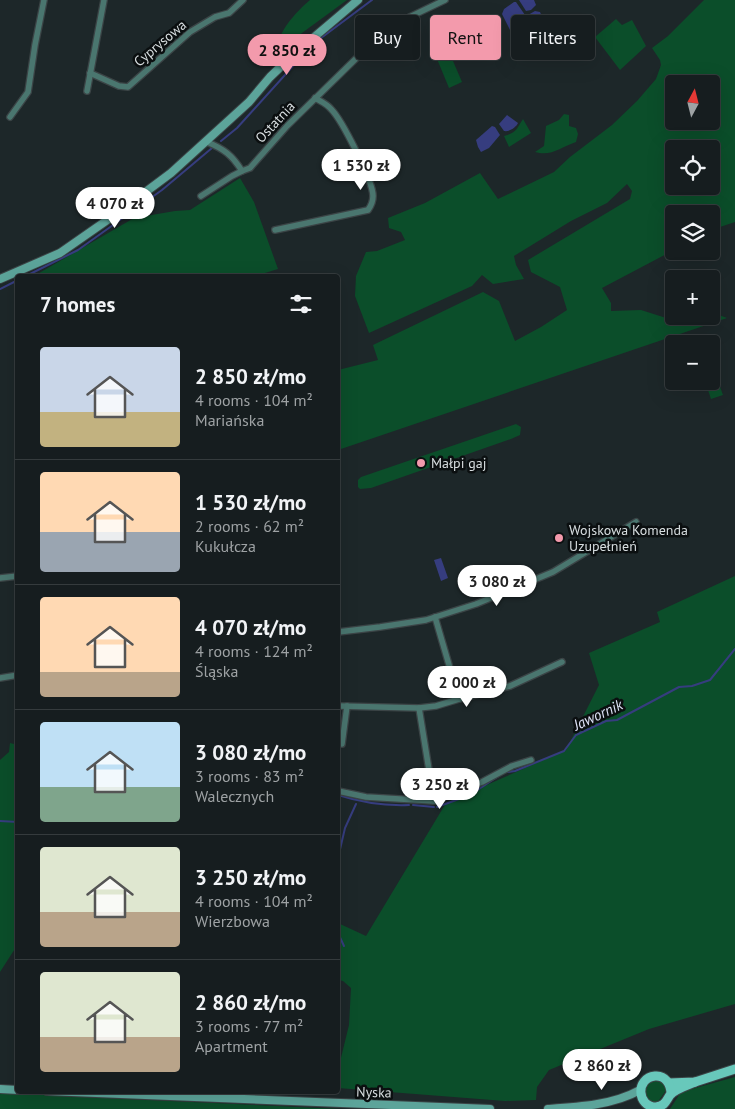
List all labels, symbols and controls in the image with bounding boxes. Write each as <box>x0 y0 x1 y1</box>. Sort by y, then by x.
chip: Buy <box>355 15 420 60</box>
chip: Rent <box>430 15 501 60</box>
chip: Filters <box>511 15 595 60</box>
street label: Cyprysowa <box>130 16 190 70</box>
pin: 2 850 zł <box>235 34 339 76</box>
text: 2 850 zł <box>259 40 315 60</box>
north arrow <box>665 75 720 130</box>
map controls <box>665 75 720 390</box>
street label: Ostatnia <box>251 97 299 147</box>
button: locate <box>665 140 720 195</box>
pin: 1 530 zł <box>309 148 413 191</box>
text: 1 530 zł <box>333 155 389 175</box>
pin: 4 070 zł <box>63 186 167 229</box>
text: 4 070 zł <box>87 193 143 213</box>
button: layers <box>665 205 720 260</box>
button: + <box>665 270 720 325</box>
icon: filters <box>287 290 315 318</box>
text: 7 homes <box>40 291 115 318</box>
button: − <box>665 335 720 390</box>
text: 2 850 zł/mo <box>195 363 306 390</box>
icon: home <box>80 367 140 427</box>
text: 4 rooms · 104 m² <box>195 390 313 410</box>
text: Mariańska <box>195 410 264 430</box>
place label: Małpi gaj <box>431 454 486 472</box>
marker: Małpi gaj <box>415 457 427 469</box>
text: 1 530 zł/mo <box>195 489 306 516</box>
icon: home <box>80 492 140 552</box>
text: 2 rooms · 62 m² <box>195 516 304 536</box>
place label: Wojskowa Komenda Uzupełnień <box>569 521 688 555</box>
marker: Wojskowa Komenda Uzupełnień <box>553 532 565 544</box>
text: Kukułcza <box>195 536 256 556</box>
pin: 3 080 zł <box>445 564 549 607</box>
text: 3 080 zł <box>469 571 525 591</box>
text: 4 070 zł/mo <box>195 614 306 641</box>
icon: home <box>80 617 140 677</box>
text: 4 rooms · 124 m² <box>195 641 313 661</box>
text: Śląska <box>195 661 238 681</box>
pin: 2 000 zł <box>415 666 519 708</box>
text: 2 000 zł <box>439 672 495 692</box>
water label: Jawornik <box>569 694 627 735</box>
text: 3 080 zł/mo <box>195 739 306 766</box>
icon: home <box>80 742 140 802</box>
text: 3 rooms · 83 m² <box>195 766 304 786</box>
pin: 3 250 zł <box>388 768 492 810</box>
text: 3 250 zł <box>412 774 468 794</box>
text: Walecznych <box>195 786 274 806</box>
text: 3 250 zł/mo <box>195 864 306 891</box>
icon: home <box>80 867 140 927</box>
text: 4 rooms · 104 m² <box>195 891 313 911</box>
text: Wierzbowa <box>195 911 270 931</box>
text: 2 860 zł/mo <box>195 989 306 1016</box>
icon: home <box>80 992 140 1052</box>
text: 3 rooms · 77 m² <box>195 1016 303 1036</box>
text: Apartment <box>195 1036 268 1056</box>
pin: 2 860 zł <box>550 1048 654 1091</box>
text: 2 860 zł <box>574 1055 630 1075</box>
street label: Nyska <box>356 1082 392 1102</box>

